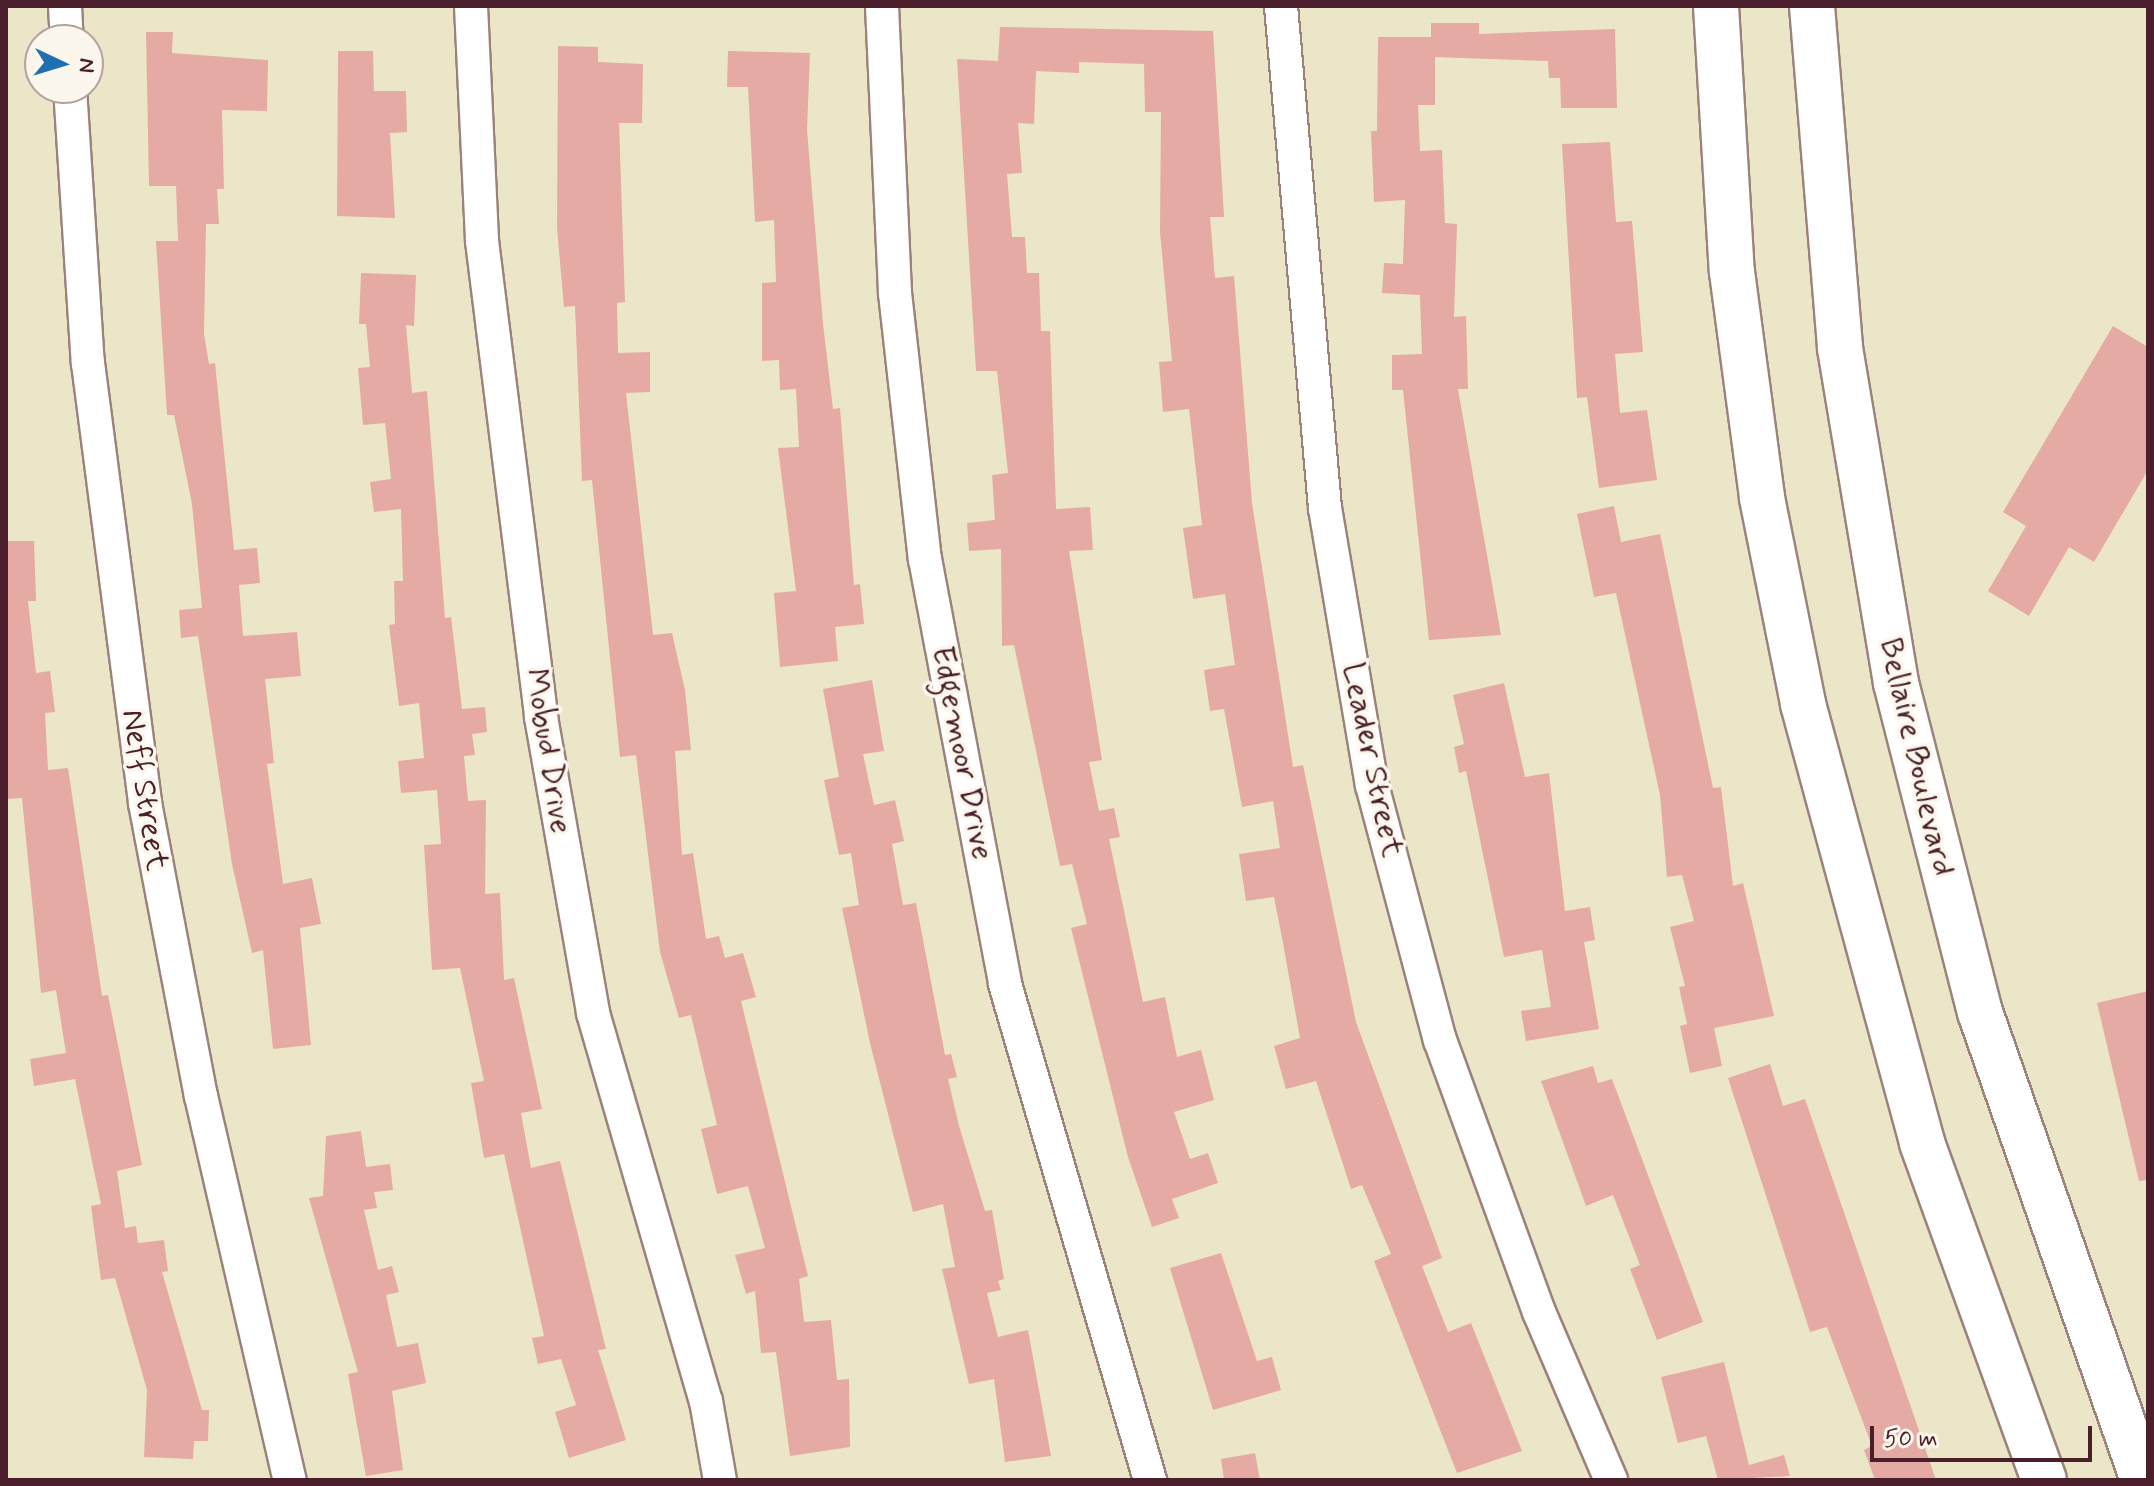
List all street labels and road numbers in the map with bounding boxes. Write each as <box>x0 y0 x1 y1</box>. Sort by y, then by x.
street label: Bellaire Boulevard <box>1871 637 1961 877</box>
street label: Edgemoor Drive <box>923 644 1001 862</box>
street label: Leader Street <box>1333 659 1411 861</box>
street label: Mobud Drive <box>516 666 580 836</box>
street label: Neff Street <box>112 707 176 873</box>

